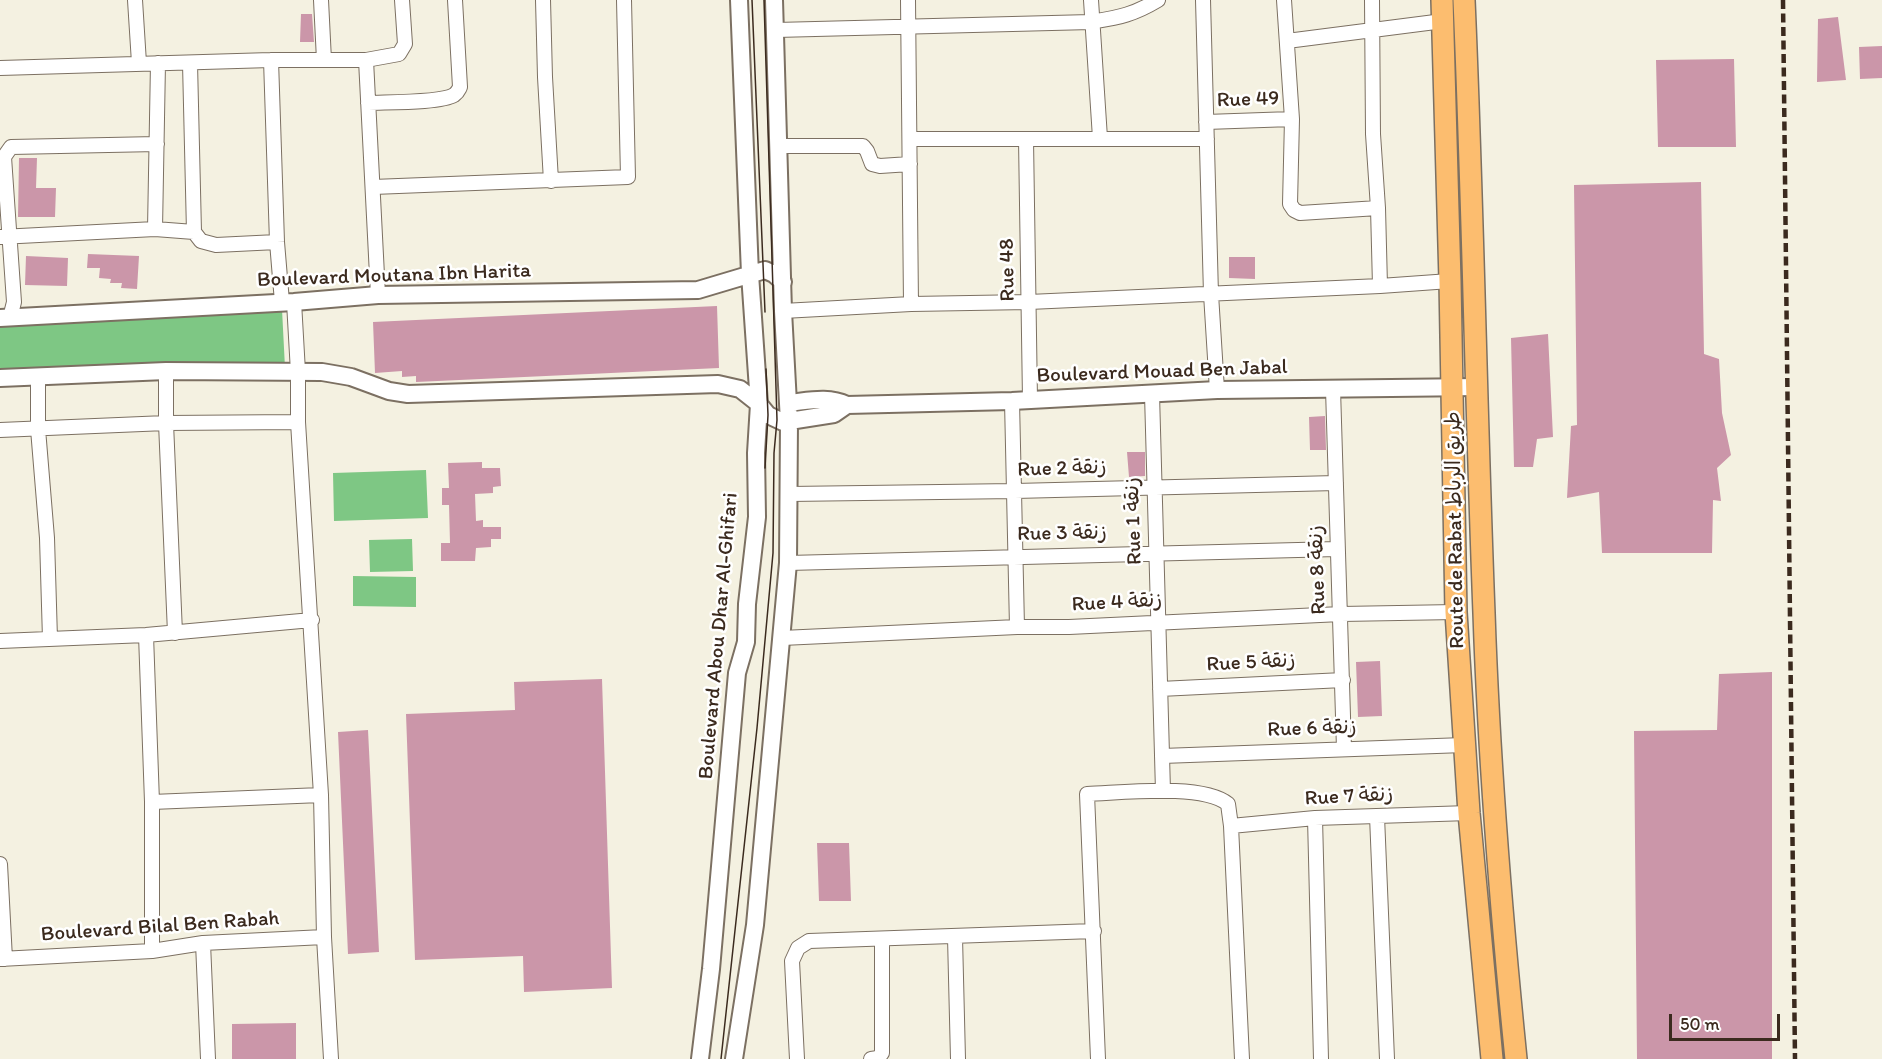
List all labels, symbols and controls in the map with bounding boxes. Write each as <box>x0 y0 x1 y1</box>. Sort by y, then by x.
street label: Rue 49 <box>1216 86 1280 114</box>
street label: Rue 48 <box>995 238 1021 302</box>
street label: Boulevard Moutana Ibn Harita <box>257 259 531 293</box>
street label: Boulevard Mouad Ben Jabal <box>1036 355 1288 389</box>
street label: Route de Rabat طريق الرباط <box>1441 411 1471 649</box>
street label: Rue 2 زنقة <box>1017 455 1107 483</box>
street label: Rue 1 زنقة <box>1120 477 1148 565</box>
street label: Boulevard Abou Dhar Al-Ghifari <box>694 492 744 780</box>
street label: Rue 3 زنقة <box>1017 521 1107 547</box>
street label: Rue 8 زنقة <box>1304 525 1332 615</box>
street label: Rue 4 زنقة <box>1071 588 1163 618</box>
street label: Rue 5 زنقة <box>1206 648 1296 678</box>
street label: Rue 6 زنقة <box>1267 715 1357 743</box>
street label: Rue 7 زنقة <box>1304 782 1394 812</box>
street label: Boulevard Bilal Ben Rabah <box>40 906 280 948</box>
scale bar <box>1672 1002 1783 1040</box>
text: 50 m <box>1680 1013 1720 1035</box>

